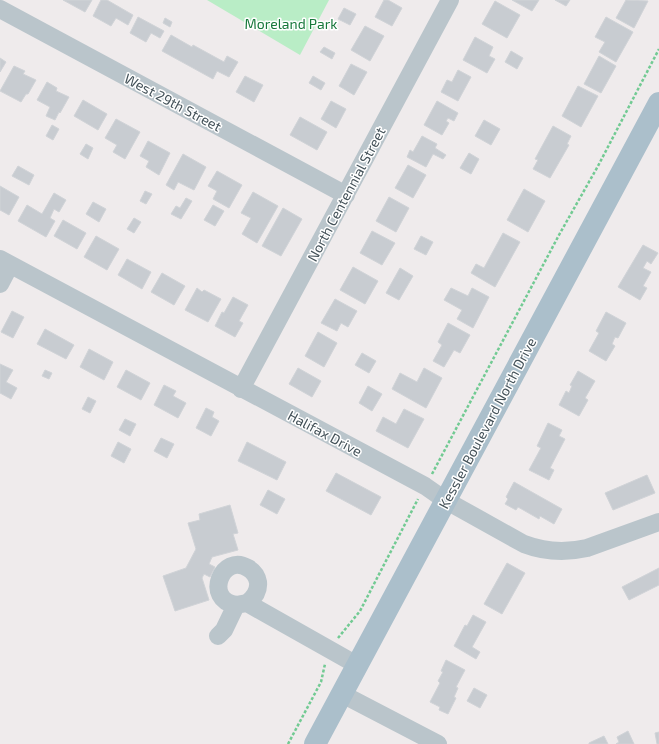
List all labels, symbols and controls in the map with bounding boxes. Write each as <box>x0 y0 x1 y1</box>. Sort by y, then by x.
park label: Moreland Park <box>245 15 337 32</box>
street label: West 29th Street <box>122 69 224 135</box>
street label: North Centennial Street <box>303 124 389 264</box>
street label: Kessler Boulevard North Drive <box>435 335 539 511</box>
street label: Halifax Drive <box>285 406 365 460</box>

